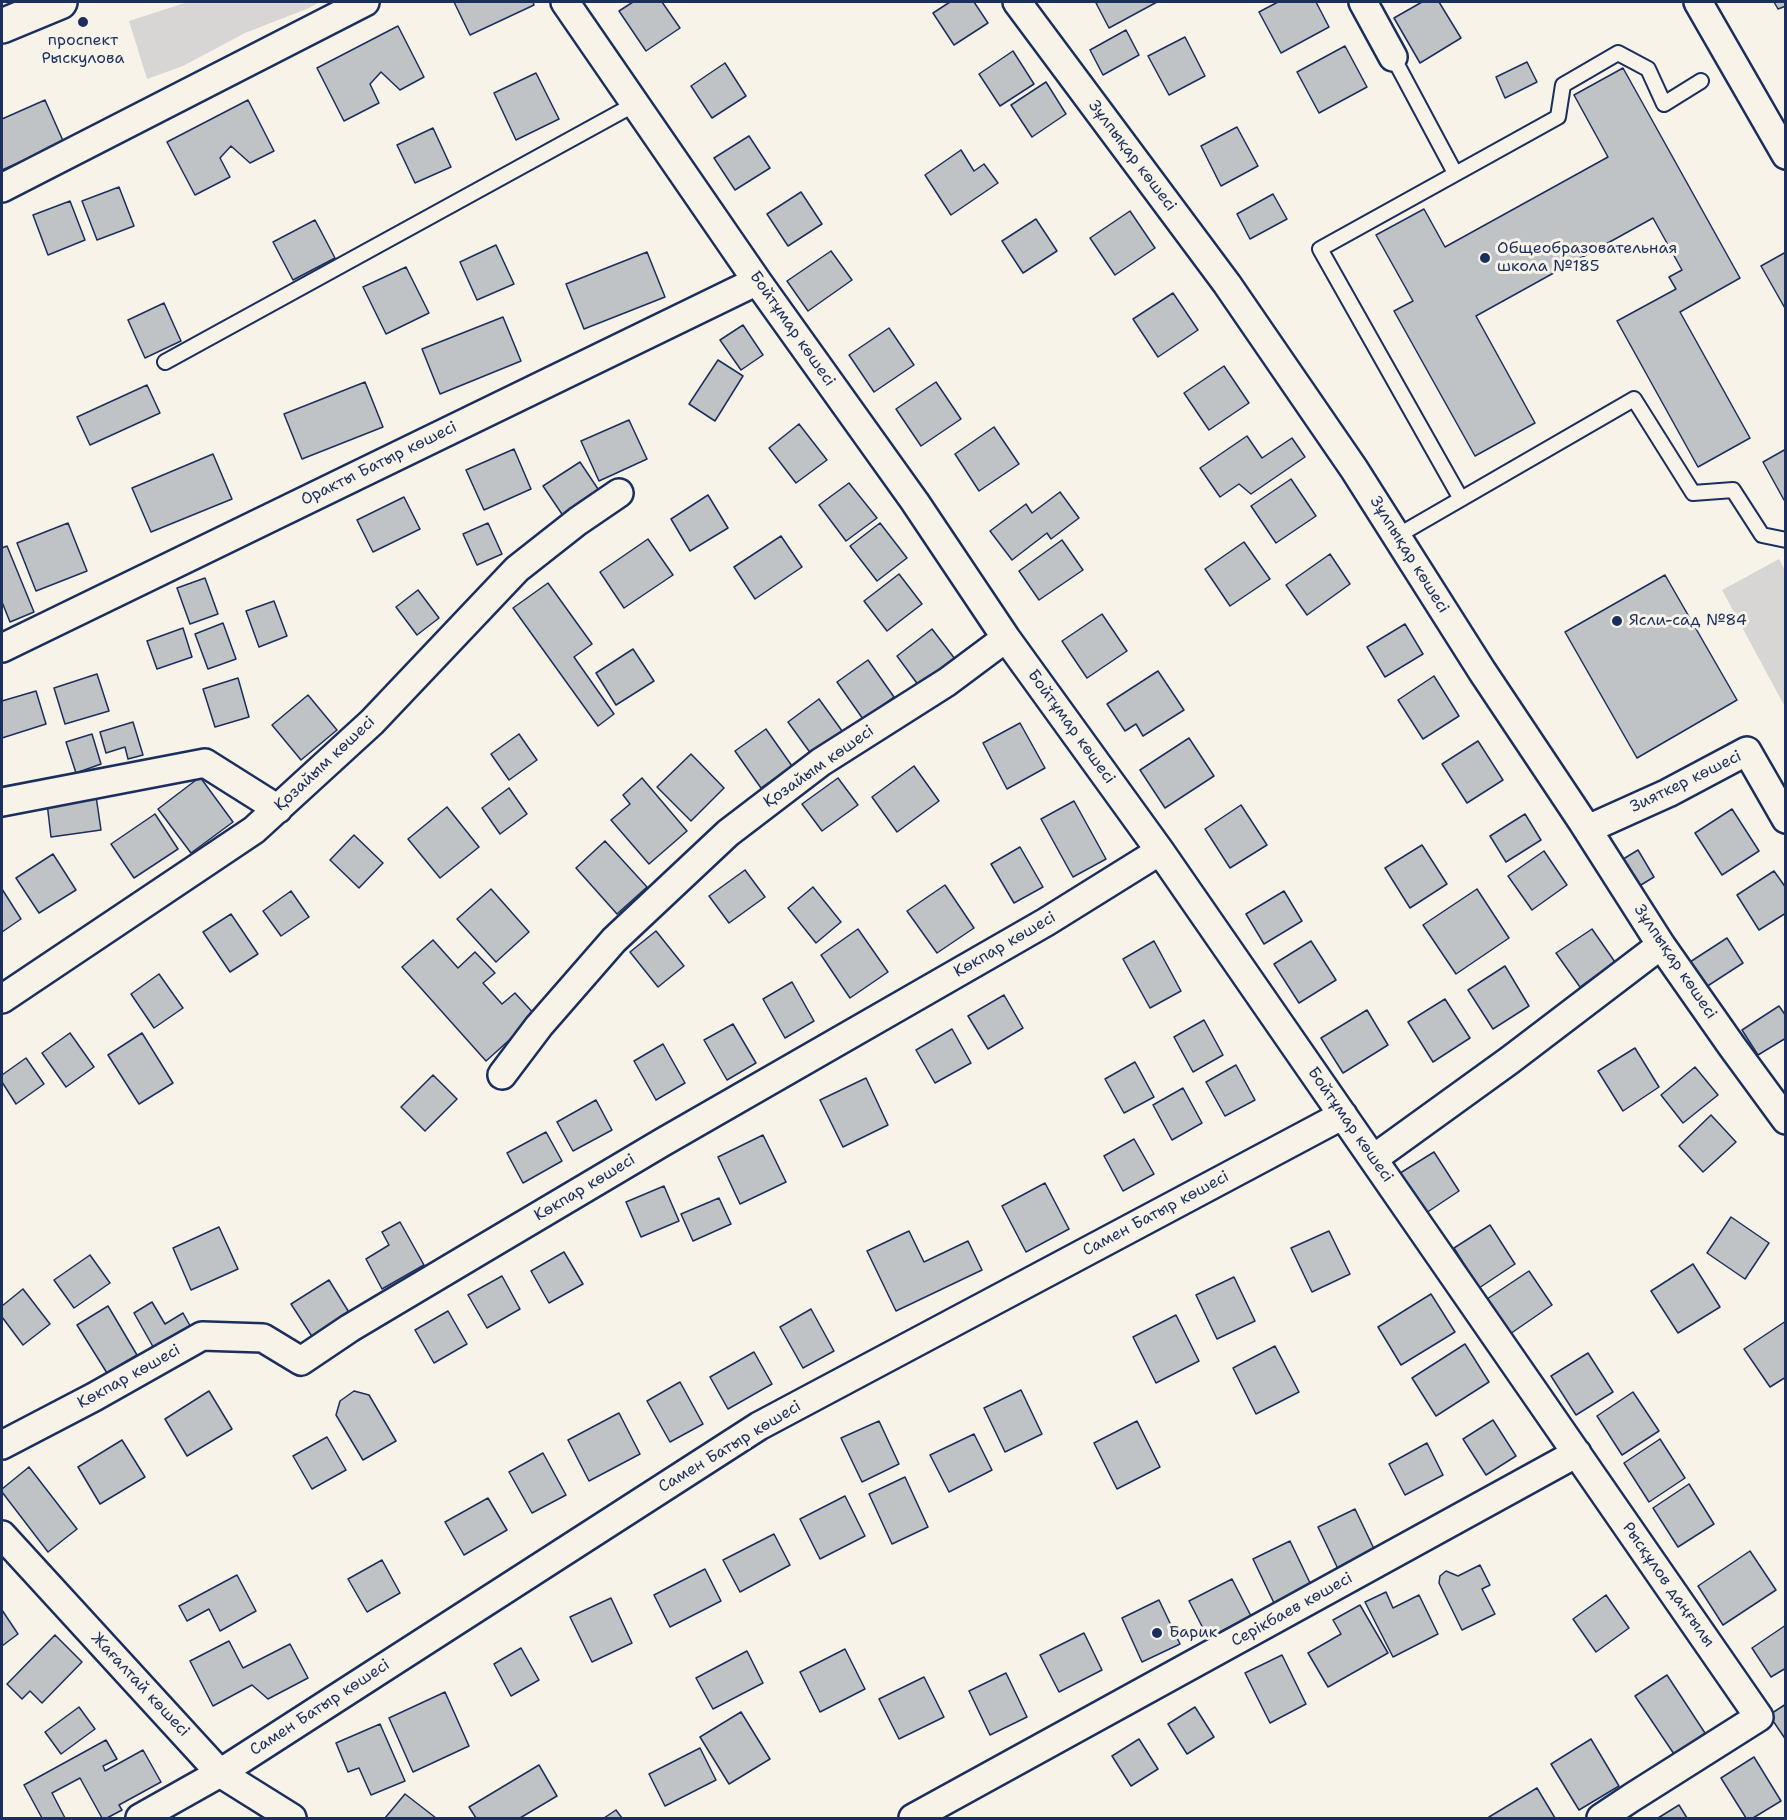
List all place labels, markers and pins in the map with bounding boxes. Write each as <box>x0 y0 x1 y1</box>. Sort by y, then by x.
marker: проспект Рыскулова <box>76 15 90 29</box>
place label: проспект Рыскулова <box>42 31 124 69</box>
place label: Общеобразовательная школа №185 <box>1497 239 1677 277</box>
marker: Общеобразовательная школа №185 <box>1478 251 1492 265</box>
place label: Ясли-сад №84 <box>1629 611 1747 631</box>
marker: Ясли-сад №84 <box>1610 614 1624 628</box>
place label: Барик <box>1169 1623 1217 1643</box>
marker: Барик <box>1150 1626 1164 1640</box>

